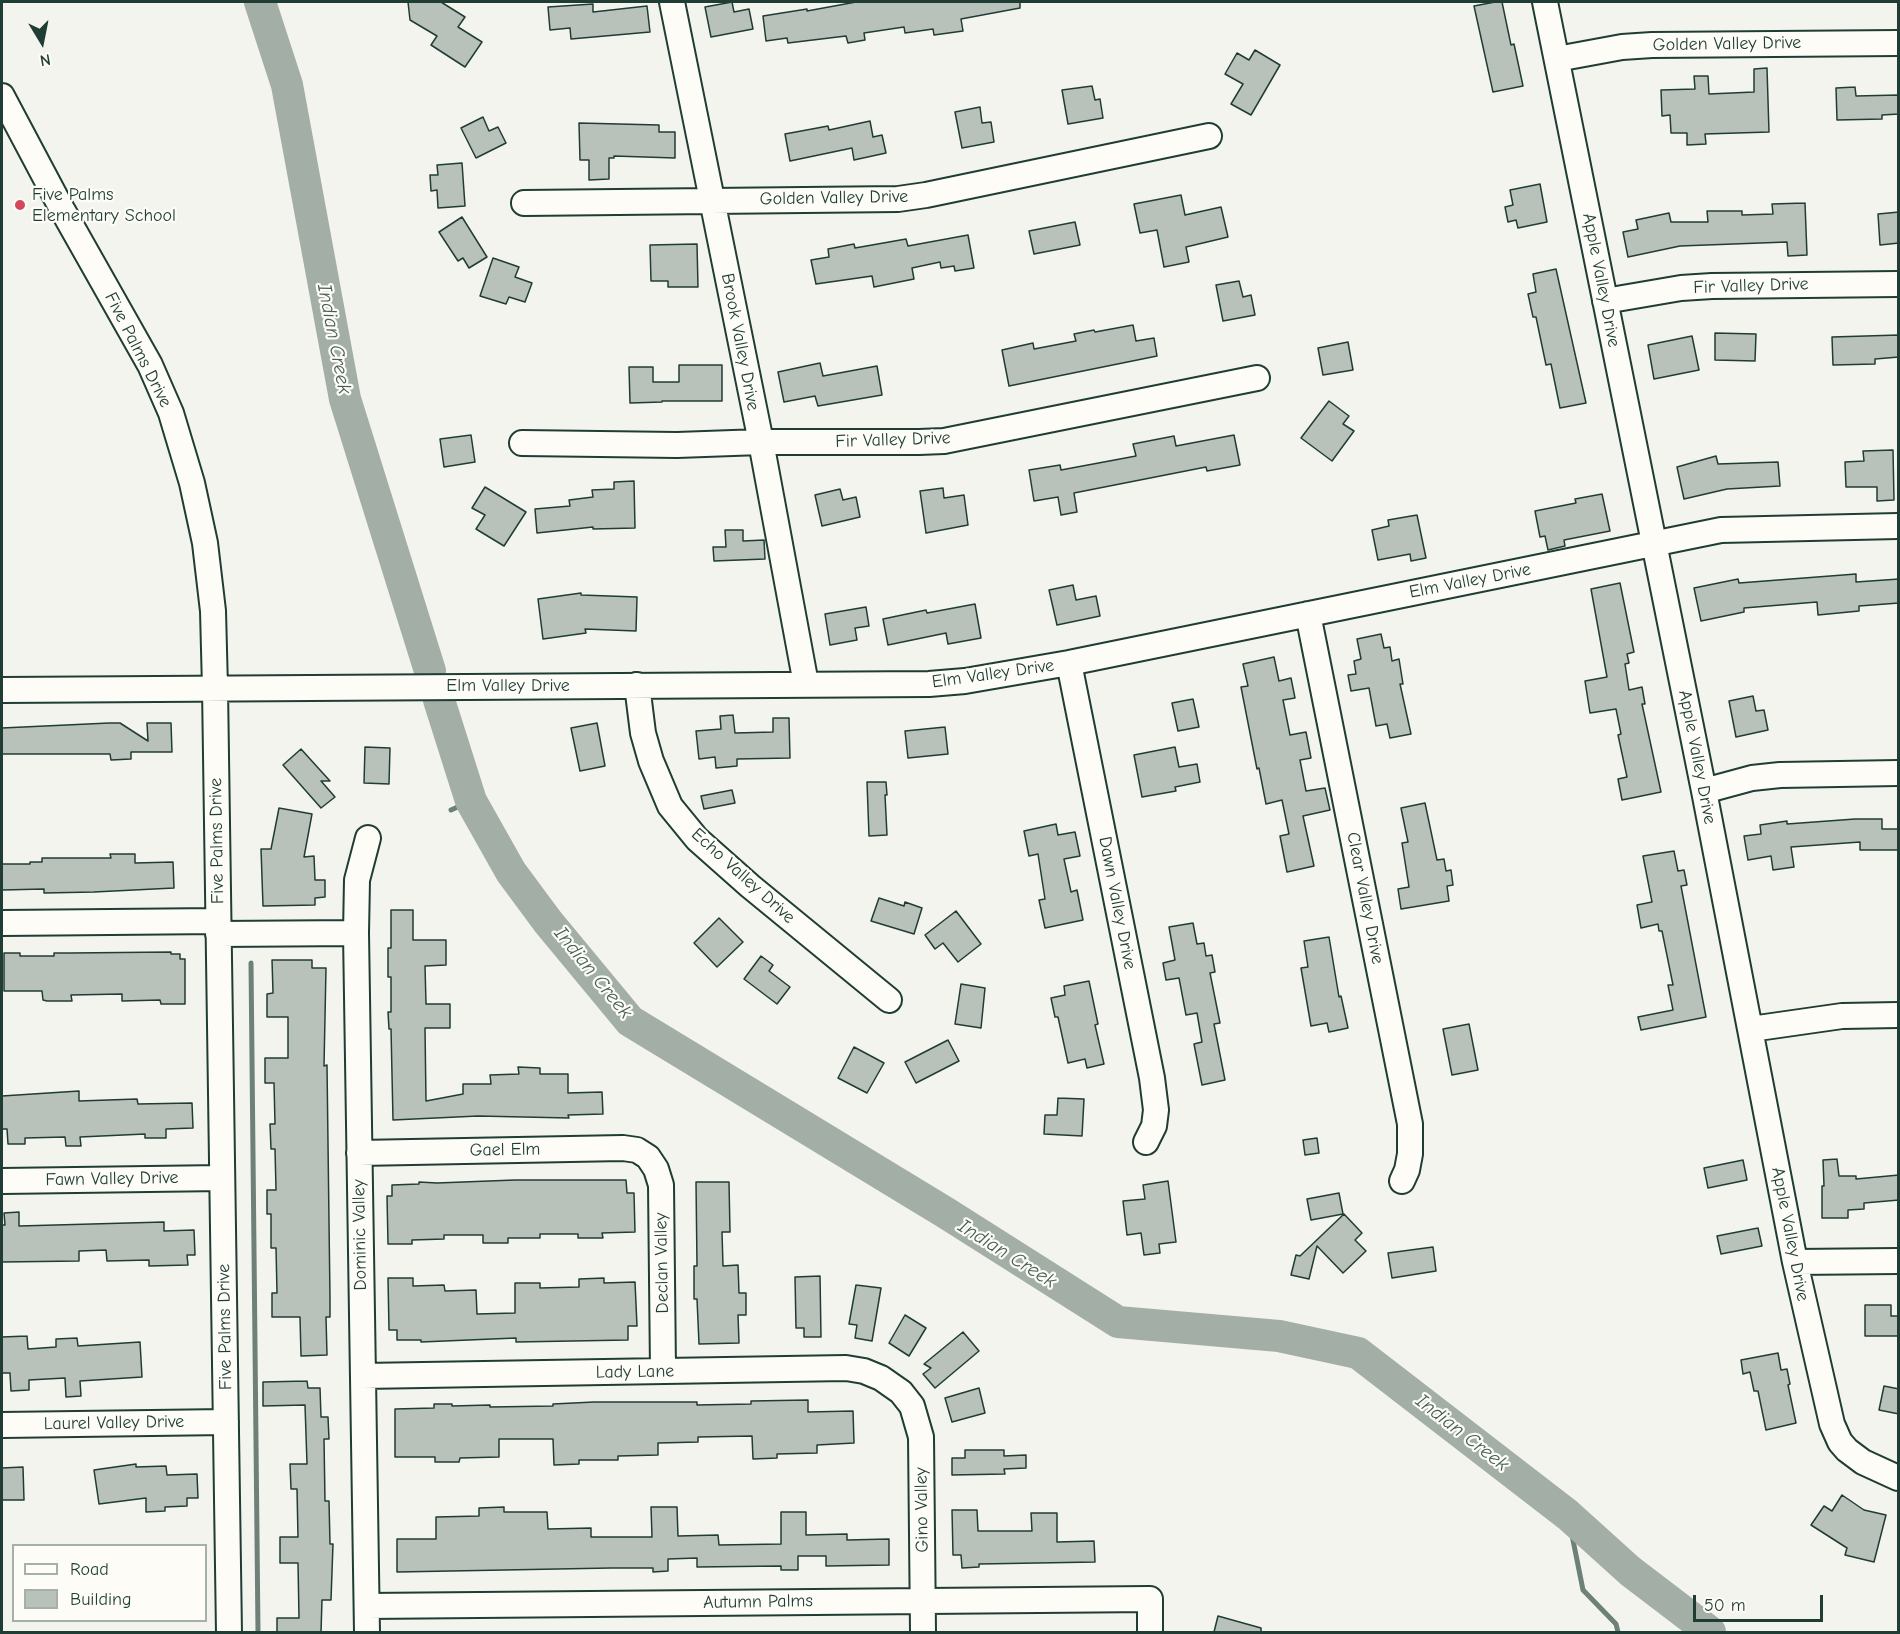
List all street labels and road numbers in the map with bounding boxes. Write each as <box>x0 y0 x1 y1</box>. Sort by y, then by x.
street label: Golden Valley Drive <box>1653 32 1801 56</box>
street label: Golden Valley Drive <box>760 186 908 210</box>
street label: Apple Valley Drive <box>1577 211 1625 349</box>
street label: Brook Valley Drive <box>716 272 764 412</box>
street label: Fir Valley Drive <box>1693 273 1809 299</box>
street label: Five Palms Drive <box>100 289 176 411</box>
street label: Fir Valley Drive <box>835 427 951 453</box>
street label: Elm Valley Drive <box>1407 559 1533 603</box>
street label: Elm Valley Drive <box>930 655 1056 693</box>
street label: Elm Valley Drive <box>446 675 570 697</box>
street label: Apple Valley Drive <box>1673 688 1721 826</box>
street label: Five Palms Drive <box>205 778 229 904</box>
street label: Echo Valley Drive <box>687 824 799 928</box>
street label: Clear Valley Drive <box>1342 830 1388 966</box>
street label: Dawn Valley Drive <box>1094 835 1140 971</box>
street label: Gael Elm <box>469 1139 541 1161</box>
street label: Apple Valley Drive <box>1766 1165 1814 1303</box>
street label: Fawn Valley Drive <box>45 1167 179 1191</box>
street label: Dominic Valley <box>348 1179 372 1291</box>
street label: Declan Valley <box>650 1212 674 1314</box>
street label: Five Palms Drive <box>213 1264 237 1390</box>
street label: Lady Lane <box>596 1361 674 1383</box>
street label: Laurel Valley Drive <box>44 1411 184 1435</box>
street label: Gino Valley <box>910 1467 934 1553</box>
street label: Autumn Palms <box>703 1590 813 1614</box>

